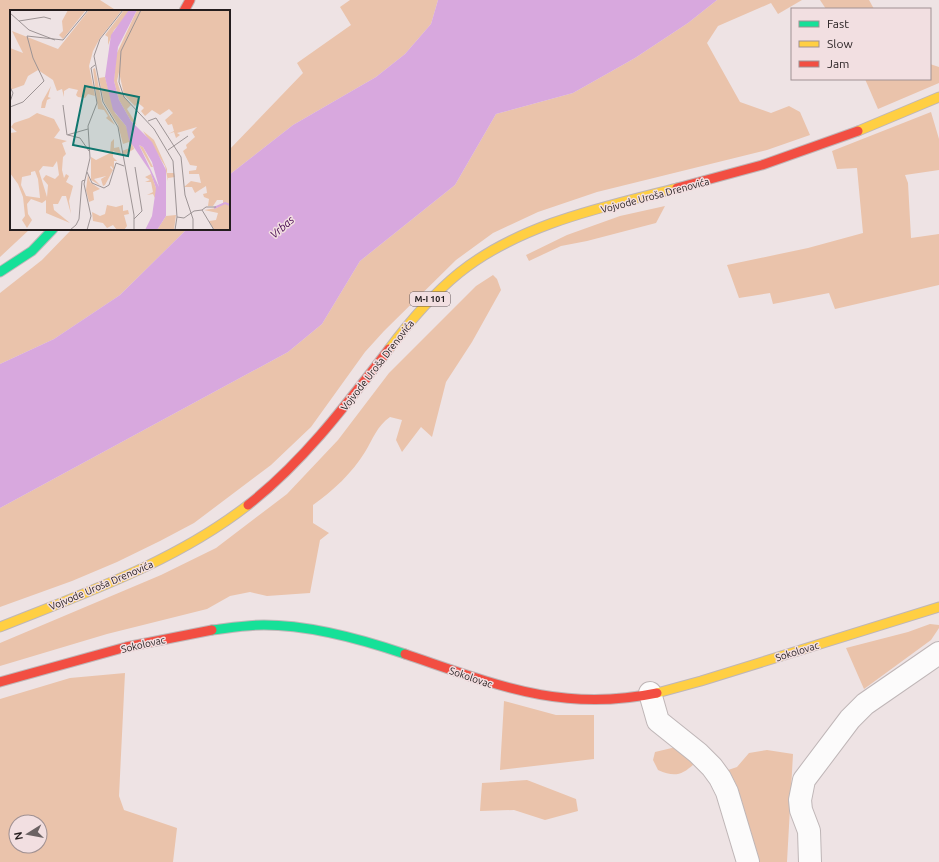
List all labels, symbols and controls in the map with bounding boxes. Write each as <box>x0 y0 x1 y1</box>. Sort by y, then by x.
legend <box>791 8 931 80</box>
inset map <box>10 10 230 230</box>
text: Fast <box>827 17 849 30</box>
text: Slow <box>827 37 853 50</box>
text: Jam <box>827 57 849 70</box>
street label: Vojvode Uroša Drenovića <box>600 176 711 215</box>
water label: Vrbas <box>268 213 297 241</box>
road number: M-I 101 <box>410 292 450 306</box>
street label: Vojvode Uroša Drenovića <box>339 318 416 413</box>
street label: Vojvode Uroša Drenovića <box>48 559 155 612</box>
street label: Sokolovac <box>120 634 167 655</box>
street label: Sokolovac <box>774 640 821 663</box>
street label: Sokolovac <box>448 665 494 690</box>
north arrow <box>8 814 48 854</box>
text: N <box>12 831 25 841</box>

